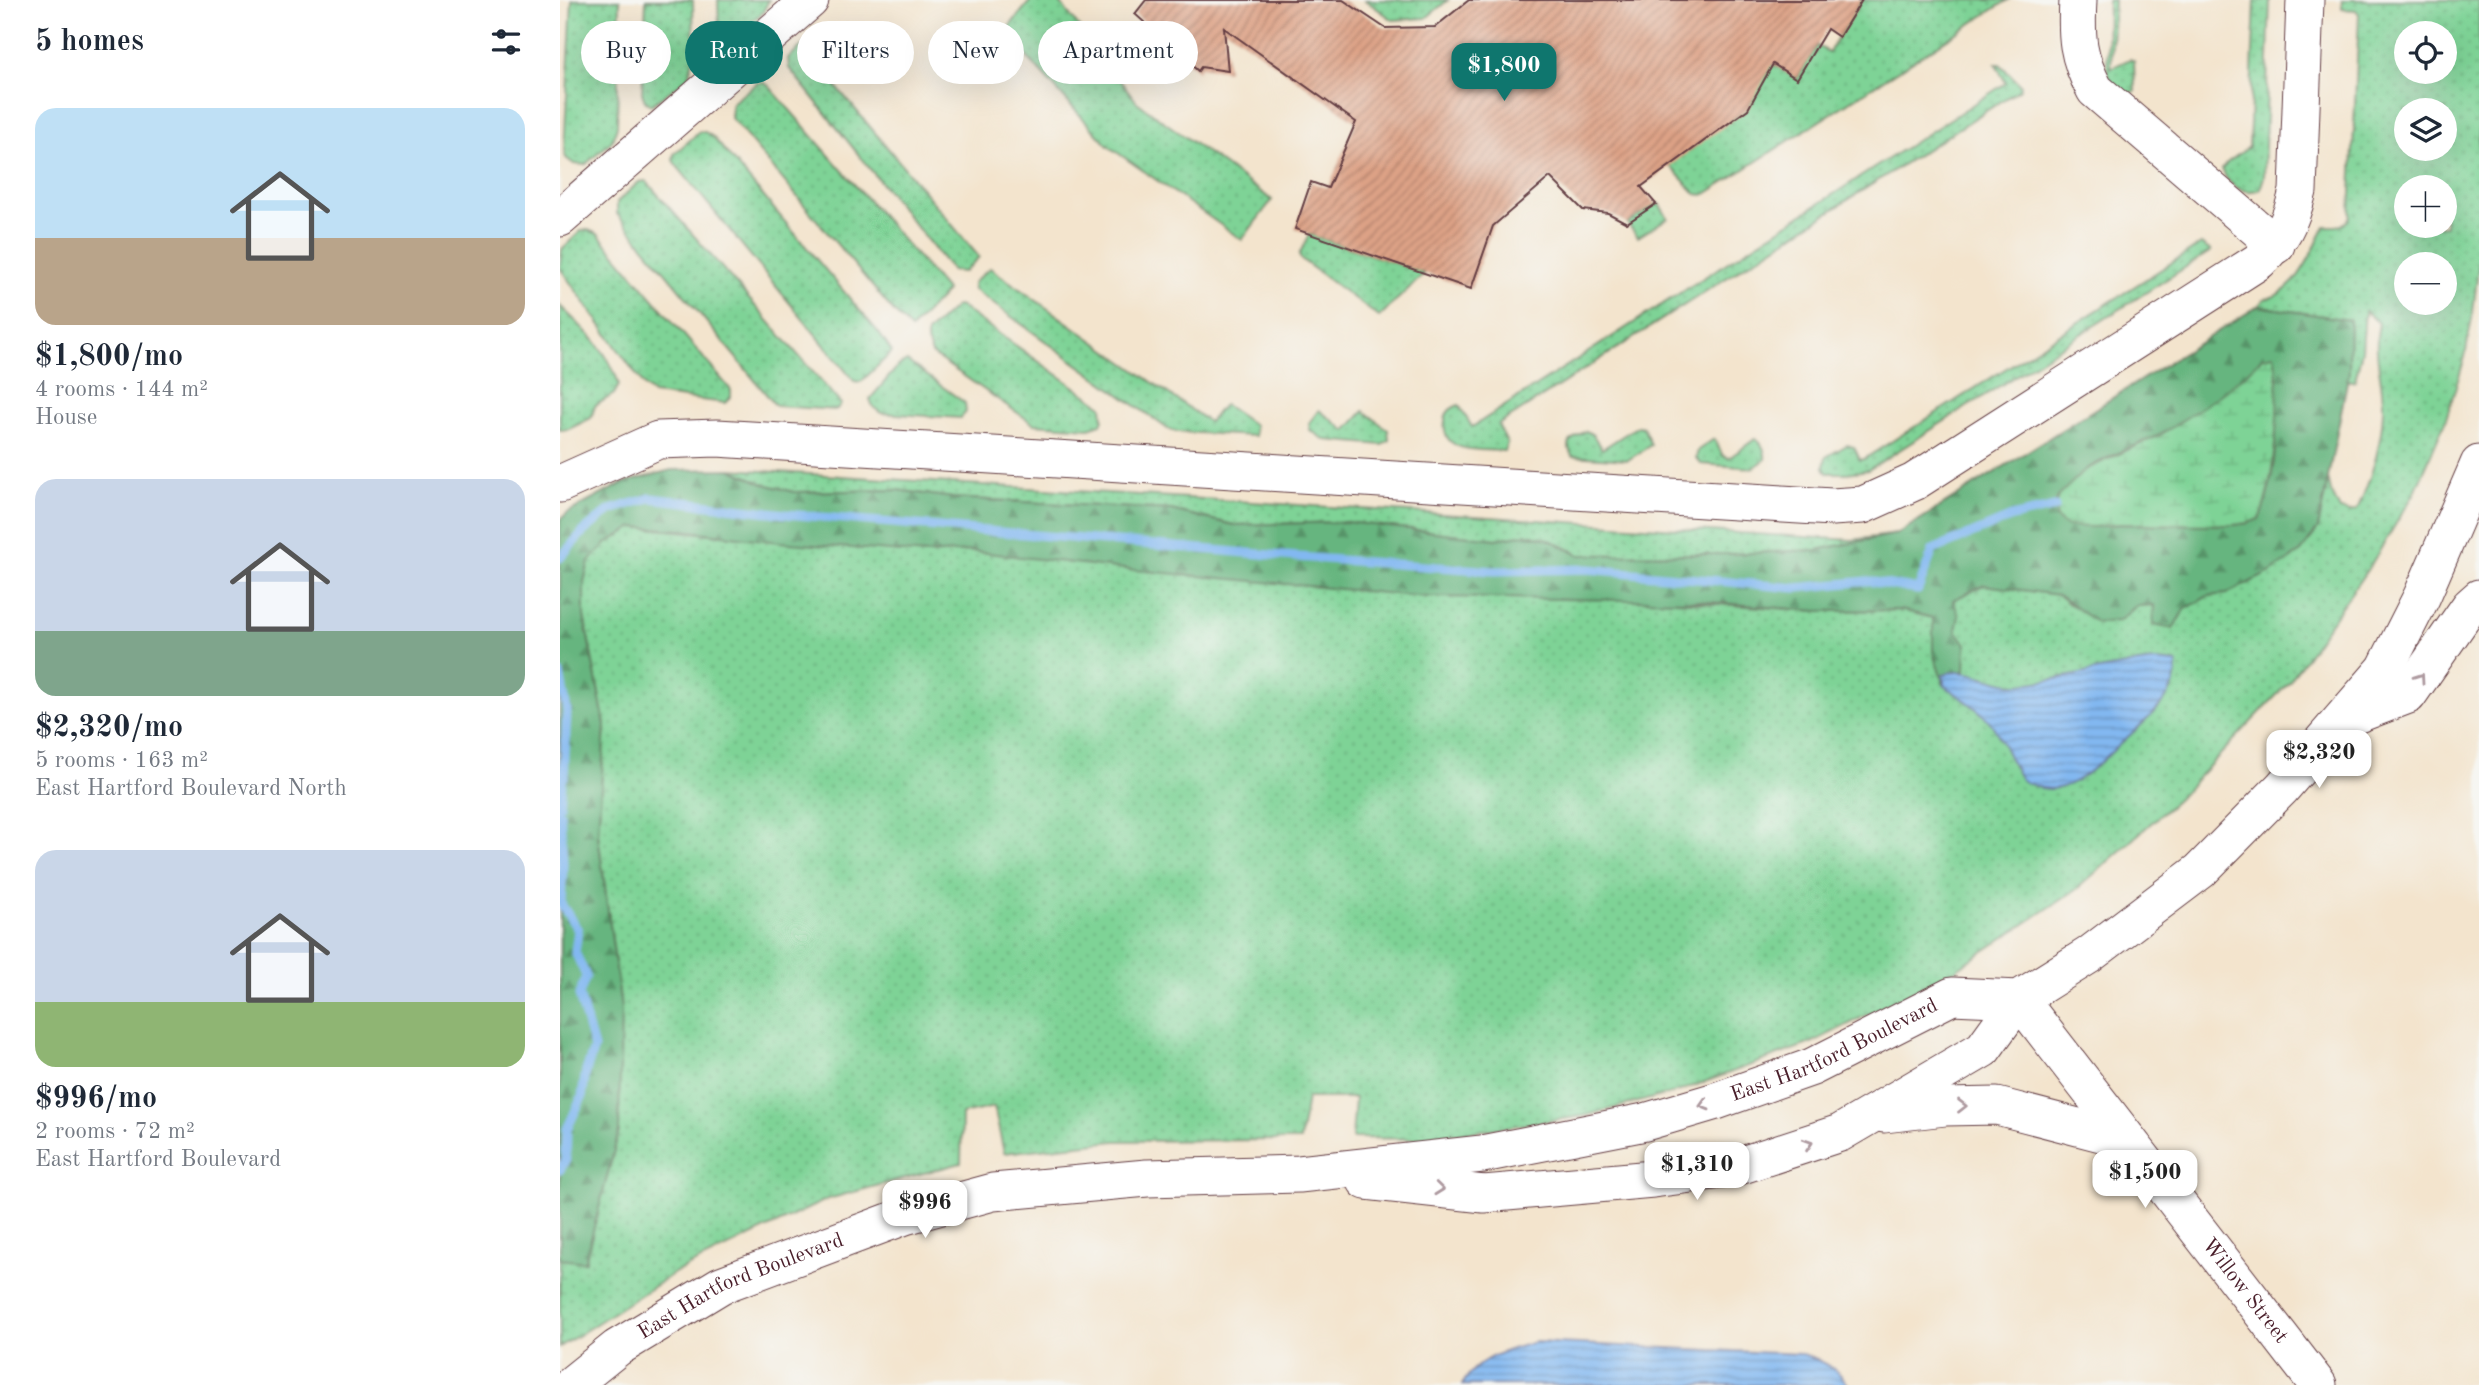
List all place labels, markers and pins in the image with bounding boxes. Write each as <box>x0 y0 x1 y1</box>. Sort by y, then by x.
pin: $1,800 <box>1447 43 1561 103</box>
pin: $2,320 <box>2262 730 2376 790</box>
pin: $1,310 <box>1640 1142 1754 1202</box>
pin: $1,500 <box>2088 1150 2202 1210</box>
pin: $996 <box>884 1180 966 1240</box>

